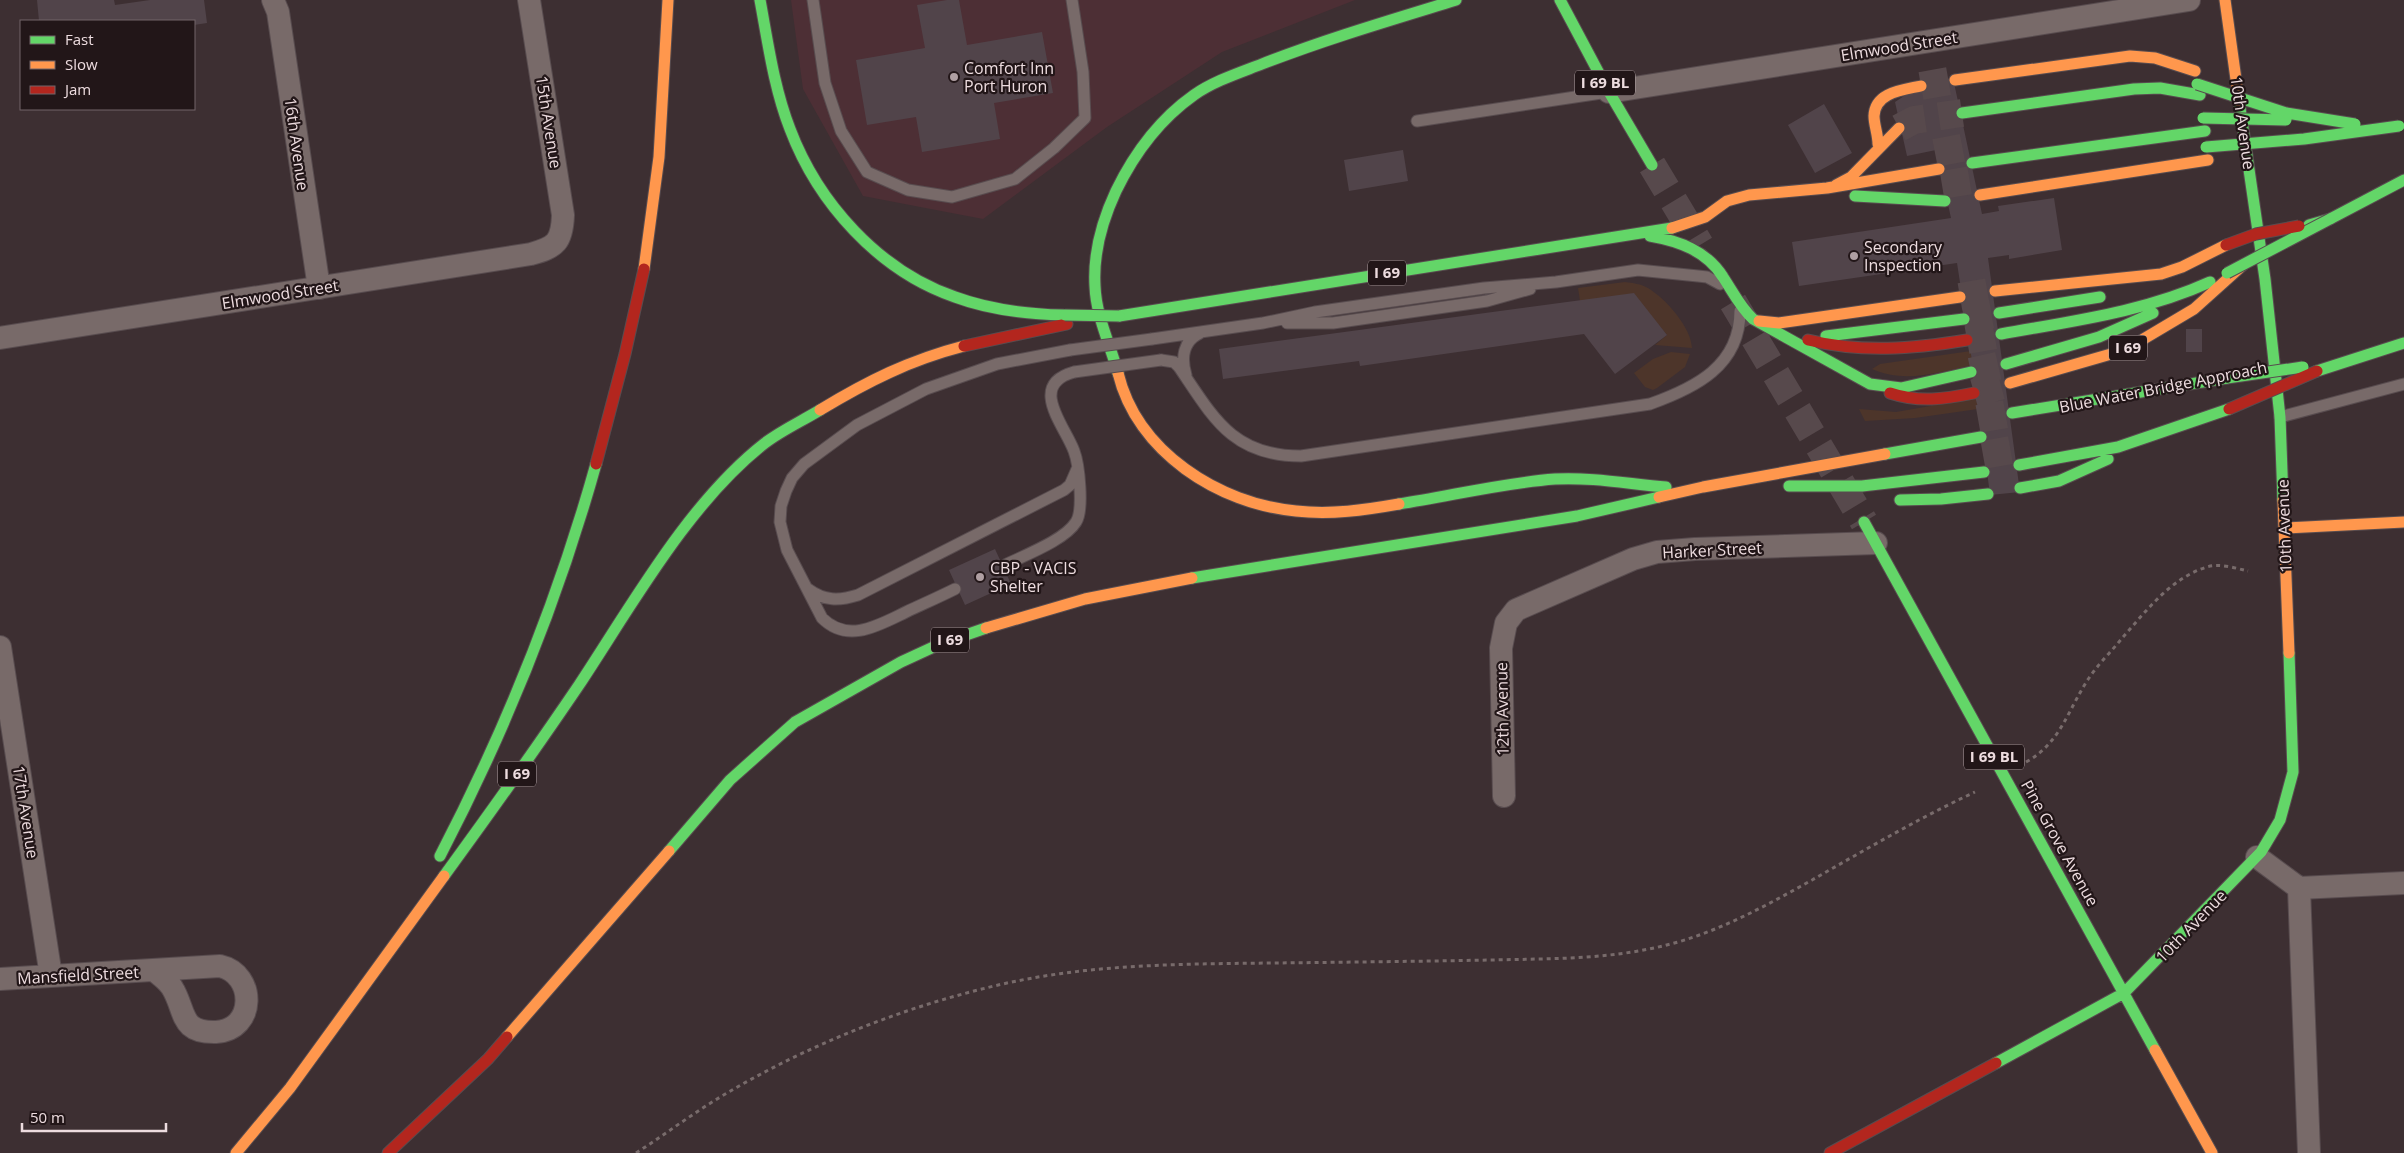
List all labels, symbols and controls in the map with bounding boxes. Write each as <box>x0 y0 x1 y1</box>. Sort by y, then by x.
legend <box>20 20 195 110</box>
street label: Elmwood Street <box>1839 26 1959 66</box>
text: Fast <box>65 29 94 49</box>
text: Slow <box>65 54 98 74</box>
place label: Comfort Inn Port Huron <box>964 57 1054 97</box>
road number: I 69 BL <box>1575 70 1635 96</box>
marker: Comfort Inn Port Huron <box>948 71 960 83</box>
street label: 15th Avenue <box>531 74 567 170</box>
street label: 10th Avenue <box>2226 75 2260 171</box>
text: Jam <box>63 79 91 99</box>
street label: 16th Avenue <box>280 96 314 192</box>
place label: Secondary Inspection <box>1864 236 1943 276</box>
marker: Secondary Inspection <box>1848 250 1860 262</box>
road number: I 69 <box>1368 260 1406 286</box>
street label: Elmwood Street <box>220 274 340 314</box>
road number: I 69 <box>2109 336 2147 360</box>
street label: Blue Water Bridge Approach <box>2057 356 2269 418</box>
street label: 10th Avenue <box>2271 479 2297 573</box>
street label: Harker Street <box>1661 536 1763 564</box>
place label: CBP - VACIS Shelter <box>990 557 1077 597</box>
marker: CBP - VACIS Shelter <box>974 571 986 583</box>
road number: I 69 <box>931 628 969 652</box>
street label: 12th Avenue <box>1490 662 1514 756</box>
road number: I 69 BL <box>1964 744 2024 770</box>
road number: I 69 <box>498 762 536 786</box>
street label: 17th Avenue <box>8 764 44 860</box>
street label: Pine Grove Avenue <box>2016 776 2104 910</box>
street label: 10th Avenue <box>2151 885 2231 967</box>
street label: Mansfield Street <box>17 961 140 989</box>
scale bar <box>22 1100 166 1132</box>
text: 50 m <box>30 1107 65 1127</box>

